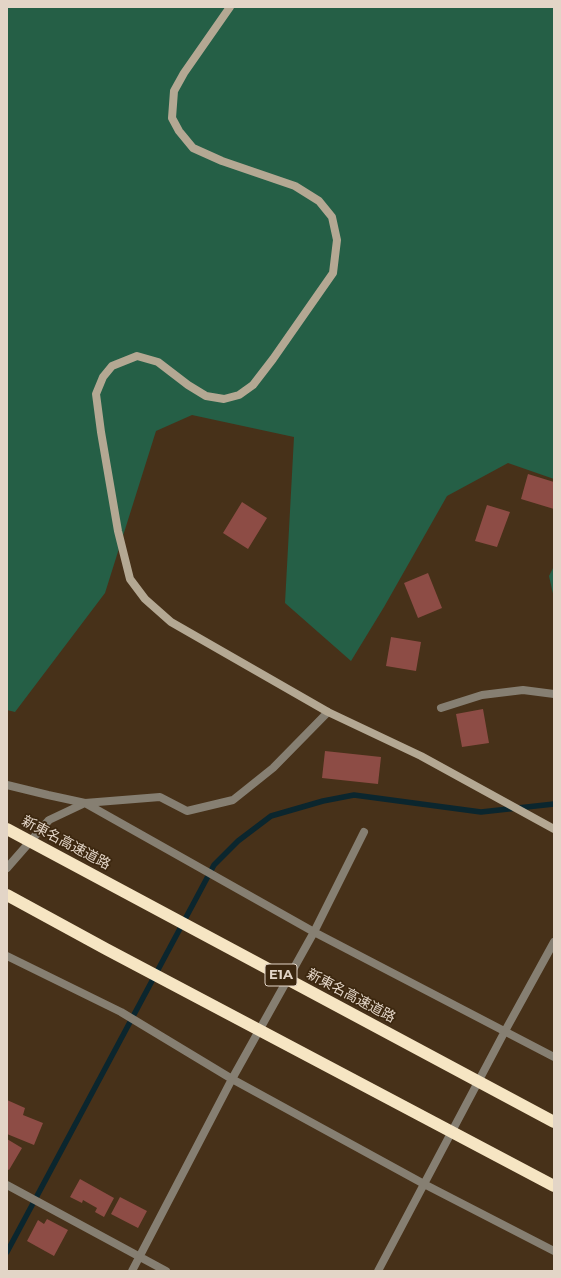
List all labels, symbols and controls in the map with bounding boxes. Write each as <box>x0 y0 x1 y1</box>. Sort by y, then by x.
street label: 新東名高速道路 <box>19 813 113 873</box>
road number: E1A <box>265 964 297 986</box>
street label: 新東名高速道路 <box>304 966 398 1026</box>

